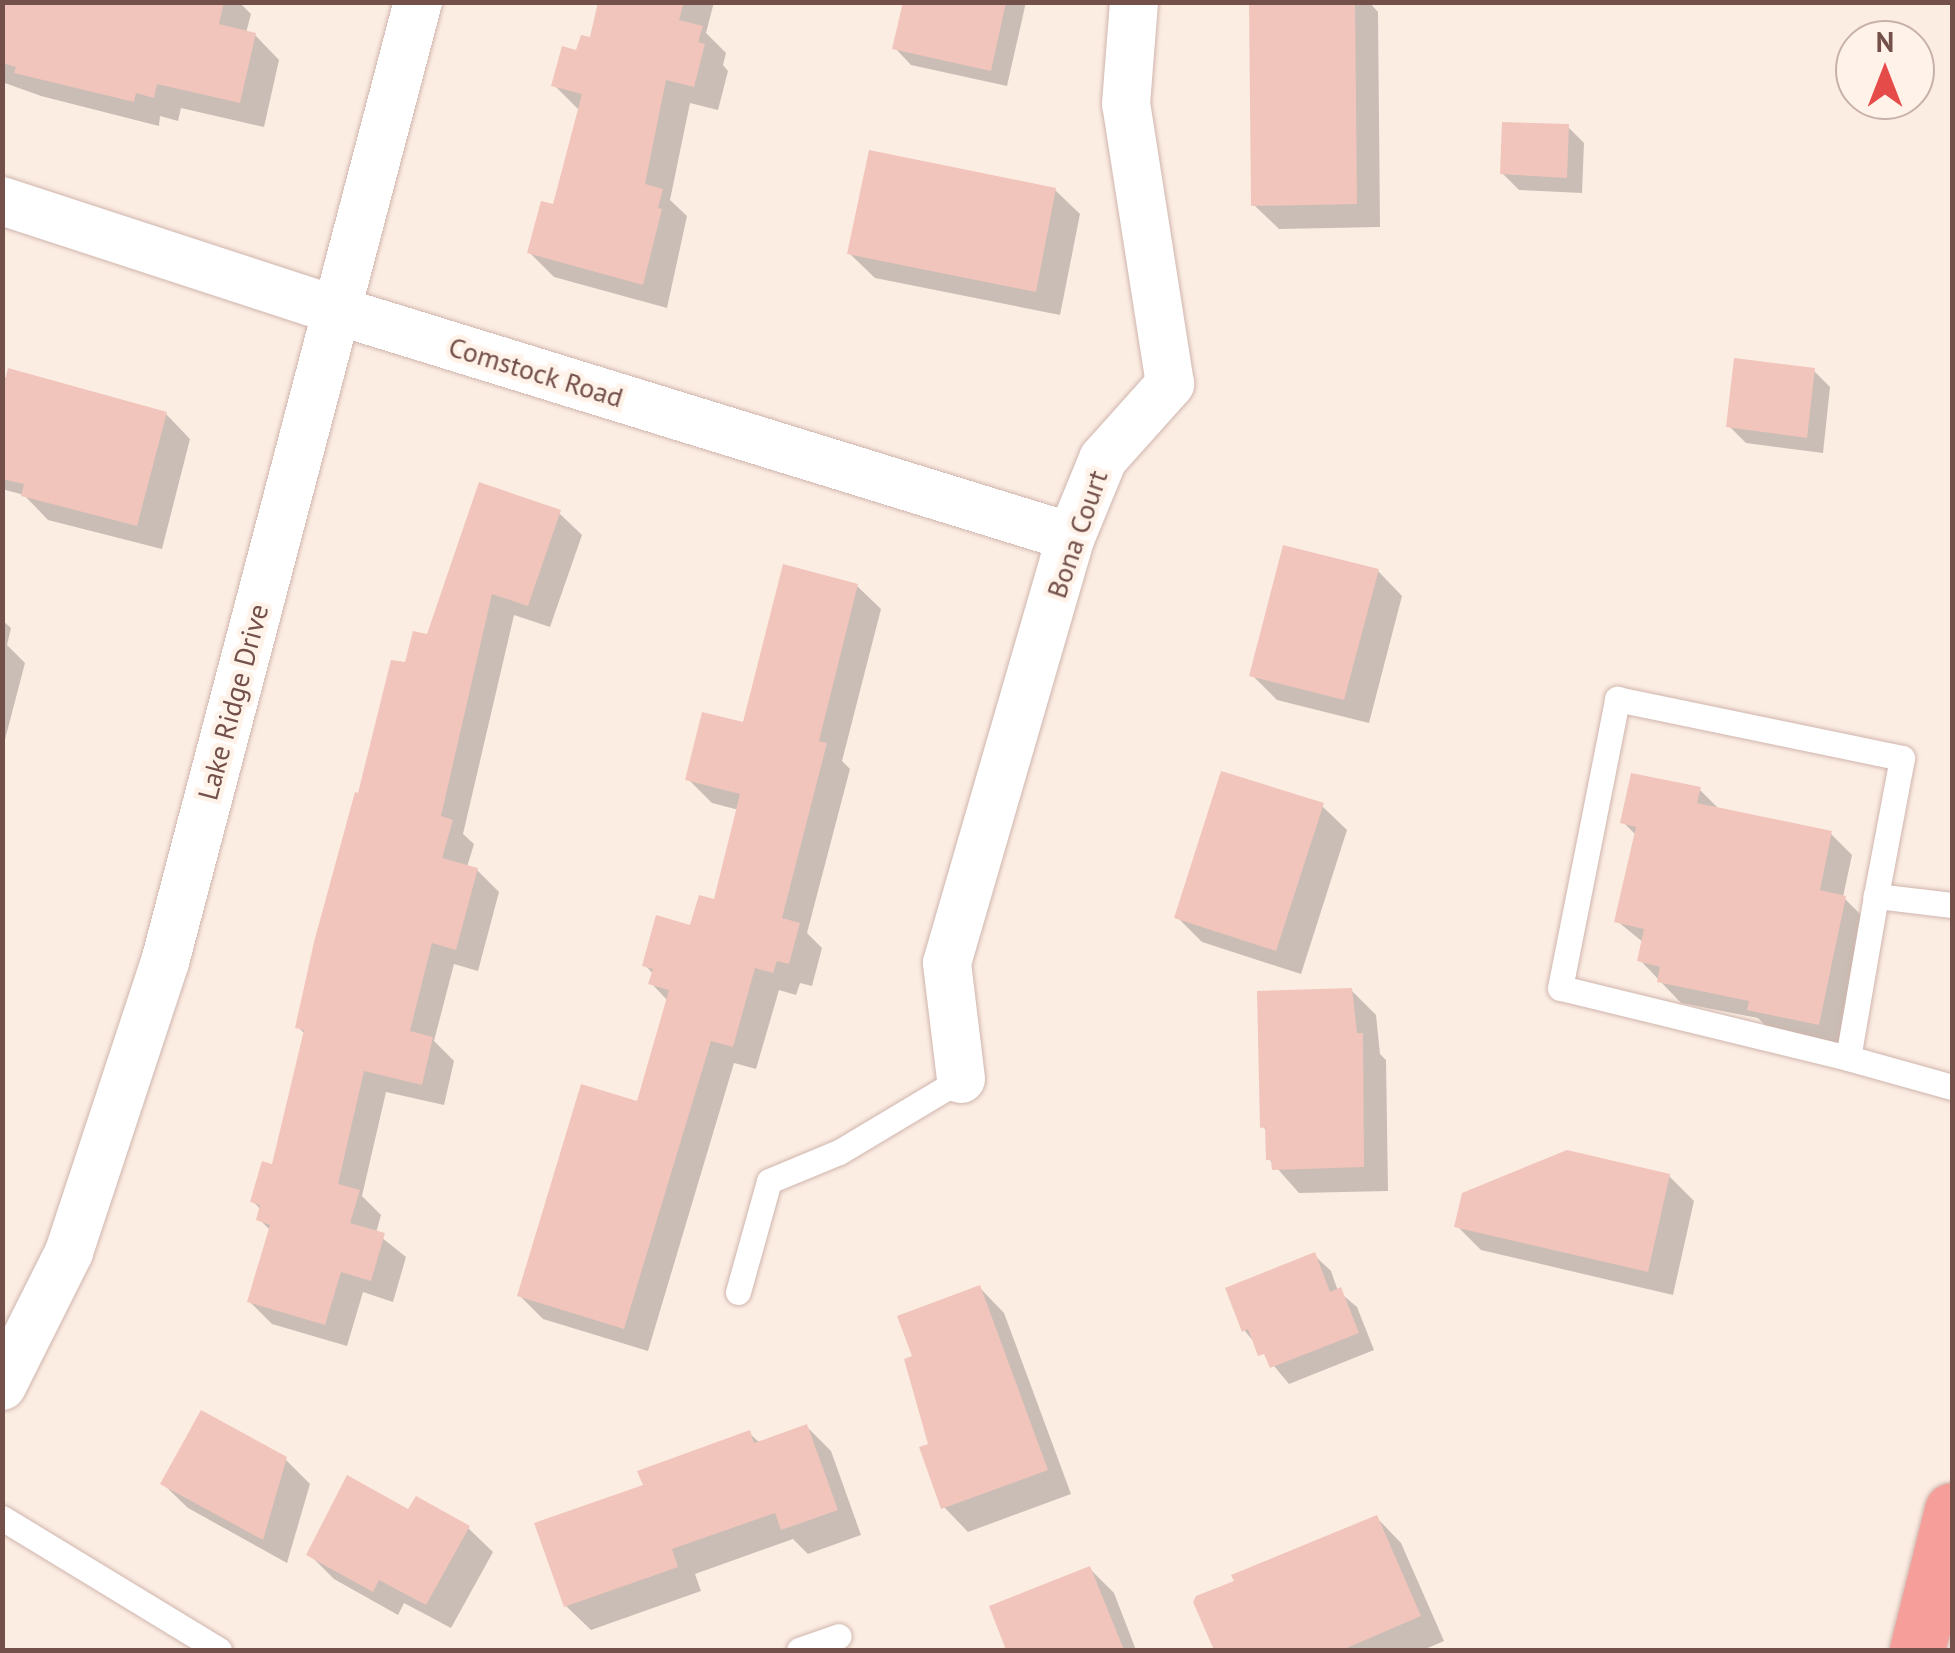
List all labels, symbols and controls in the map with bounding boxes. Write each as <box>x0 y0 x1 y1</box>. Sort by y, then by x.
north arrow <box>1835 20 1935 120</box>
text: N <box>1876 23 1894 60</box>
street label: Comstock Road <box>444 329 628 415</box>
street label: Bona Court <box>1039 466 1115 602</box>
street label: Lake Ridge Drive <box>191 600 275 804</box>

